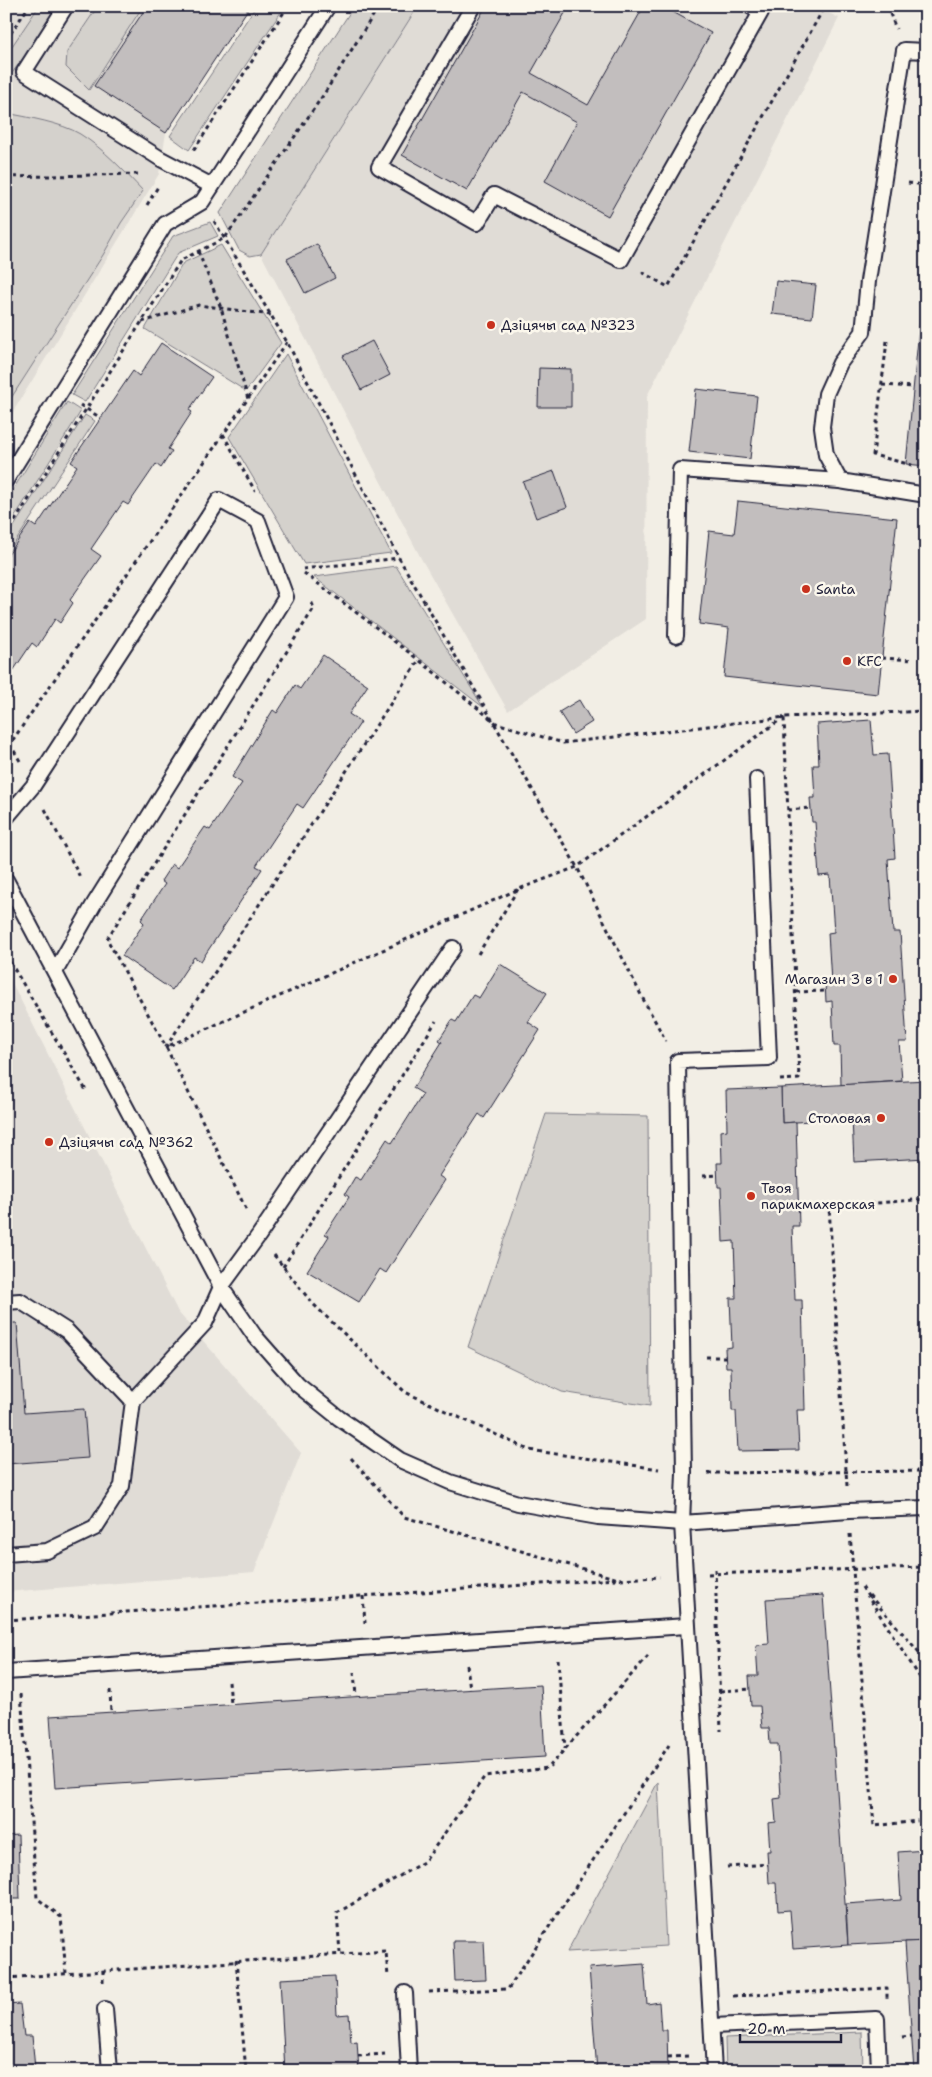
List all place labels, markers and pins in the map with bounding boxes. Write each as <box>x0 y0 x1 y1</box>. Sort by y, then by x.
place label: Дзіцячы сад №323 <box>501 316 635 334</box>
marker: Дзіцячы сад №323 <box>485 319 497 331</box>
place label: Santa <box>816 580 856 598</box>
marker: Santa <box>800 583 812 595</box>
place label: KFC <box>857 652 882 670</box>
marker: KFC <box>841 655 853 667</box>
place label: Магазин 3 в 1 <box>785 970 883 988</box>
marker: Магазин 3 в 1 <box>887 973 899 985</box>
place label: Столовая <box>808 1109 871 1127</box>
marker: Столовая <box>875 1112 887 1124</box>
place label: Дзіцячы сад №362 <box>59 1133 194 1151</box>
marker: Дзіцячы сад №362 <box>43 1136 55 1148</box>
place label: Твоя парикмахерская <box>761 1179 875 1213</box>
marker: Твоя парикмахерская <box>745 1190 757 1202</box>

